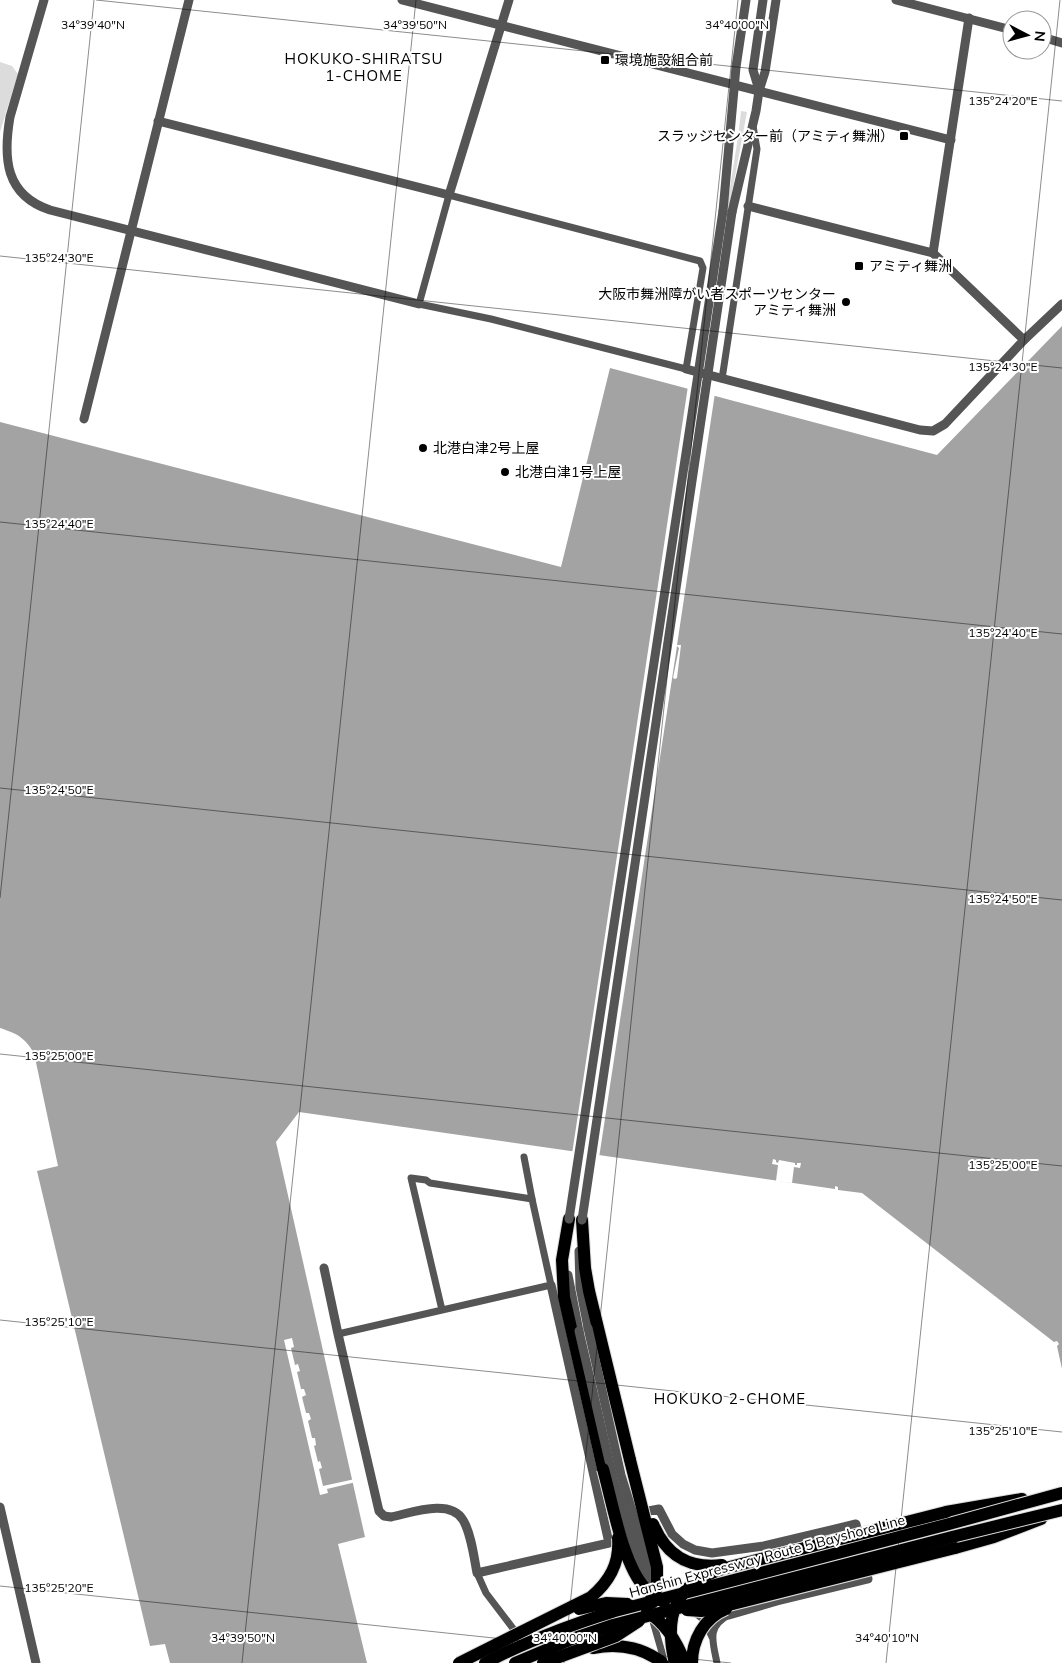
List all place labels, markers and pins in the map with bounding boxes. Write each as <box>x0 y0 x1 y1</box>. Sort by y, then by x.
place label: 環境施設組合前 <box>615 51 713 69</box>
marker: 環境施設組合前 <box>599 54 611 66</box>
place label: スラッジセンター前（アミティ舞洲） <box>657 127 894 145</box>
marker: スラッジセンター前（アミティ舞洲） <box>898 130 910 142</box>
place label: アミティ舞洲 <box>869 257 952 275</box>
marker: アミティ舞洲 <box>853 260 865 272</box>
place label: 大阪市舞洲障がい者スポーツセンター アミティ舞洲 <box>598 285 836 319</box>
marker: 大阪市舞洲障がい者スポーツセンター アミティ舞洲 <box>840 296 852 308</box>
place label: 北港白津2号上屋 <box>433 439 539 457</box>
marker: 北港白津2号上屋 <box>417 442 429 454</box>
place label: 北港白津1号上屋 <box>515 463 621 481</box>
marker: 北港白津1号上屋 <box>499 466 511 478</box>

